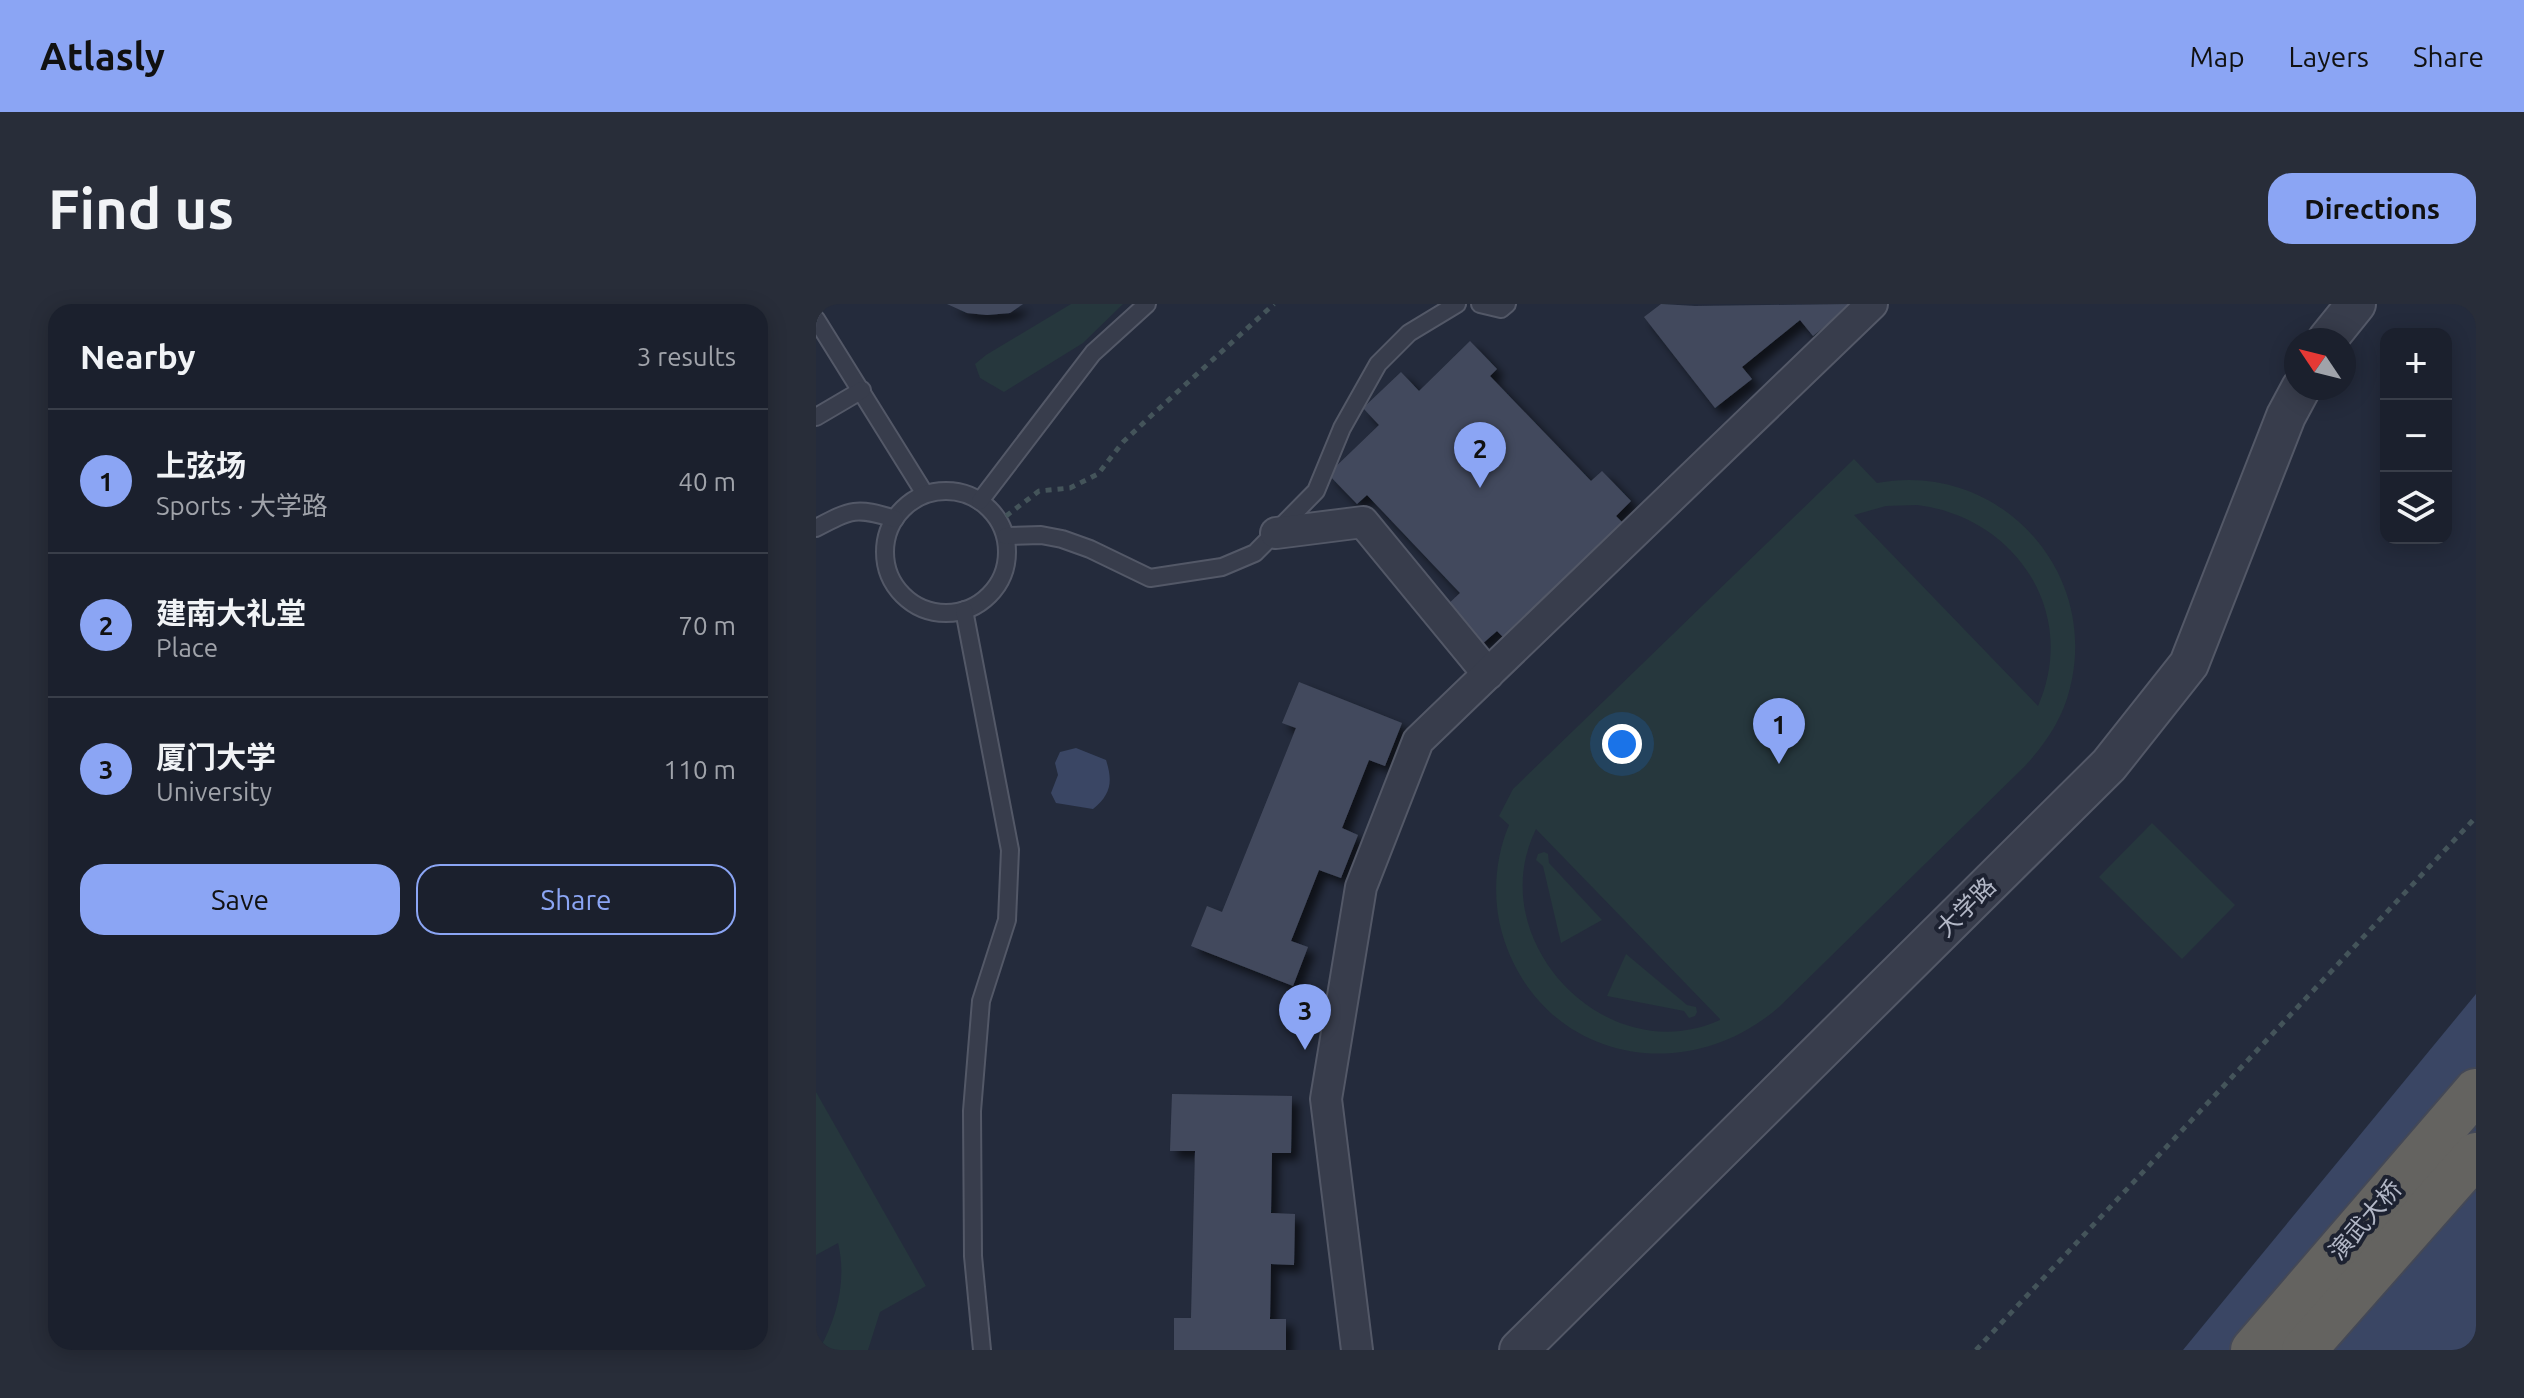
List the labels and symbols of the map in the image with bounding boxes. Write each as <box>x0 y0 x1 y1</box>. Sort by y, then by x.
north arrow <box>2284 328 2356 400</box>
pin: 2 <box>1454 422 1506 488</box>
pin: 1 <box>1753 698 1805 764</box>
your location <box>1602 724 1642 764</box>
street label: 大学路 <box>1931 872 2001 942</box>
pin: 3 <box>1279 984 1331 1050</box>
street label: 演武大桥 <box>2323 1175 2407 1265</box>

